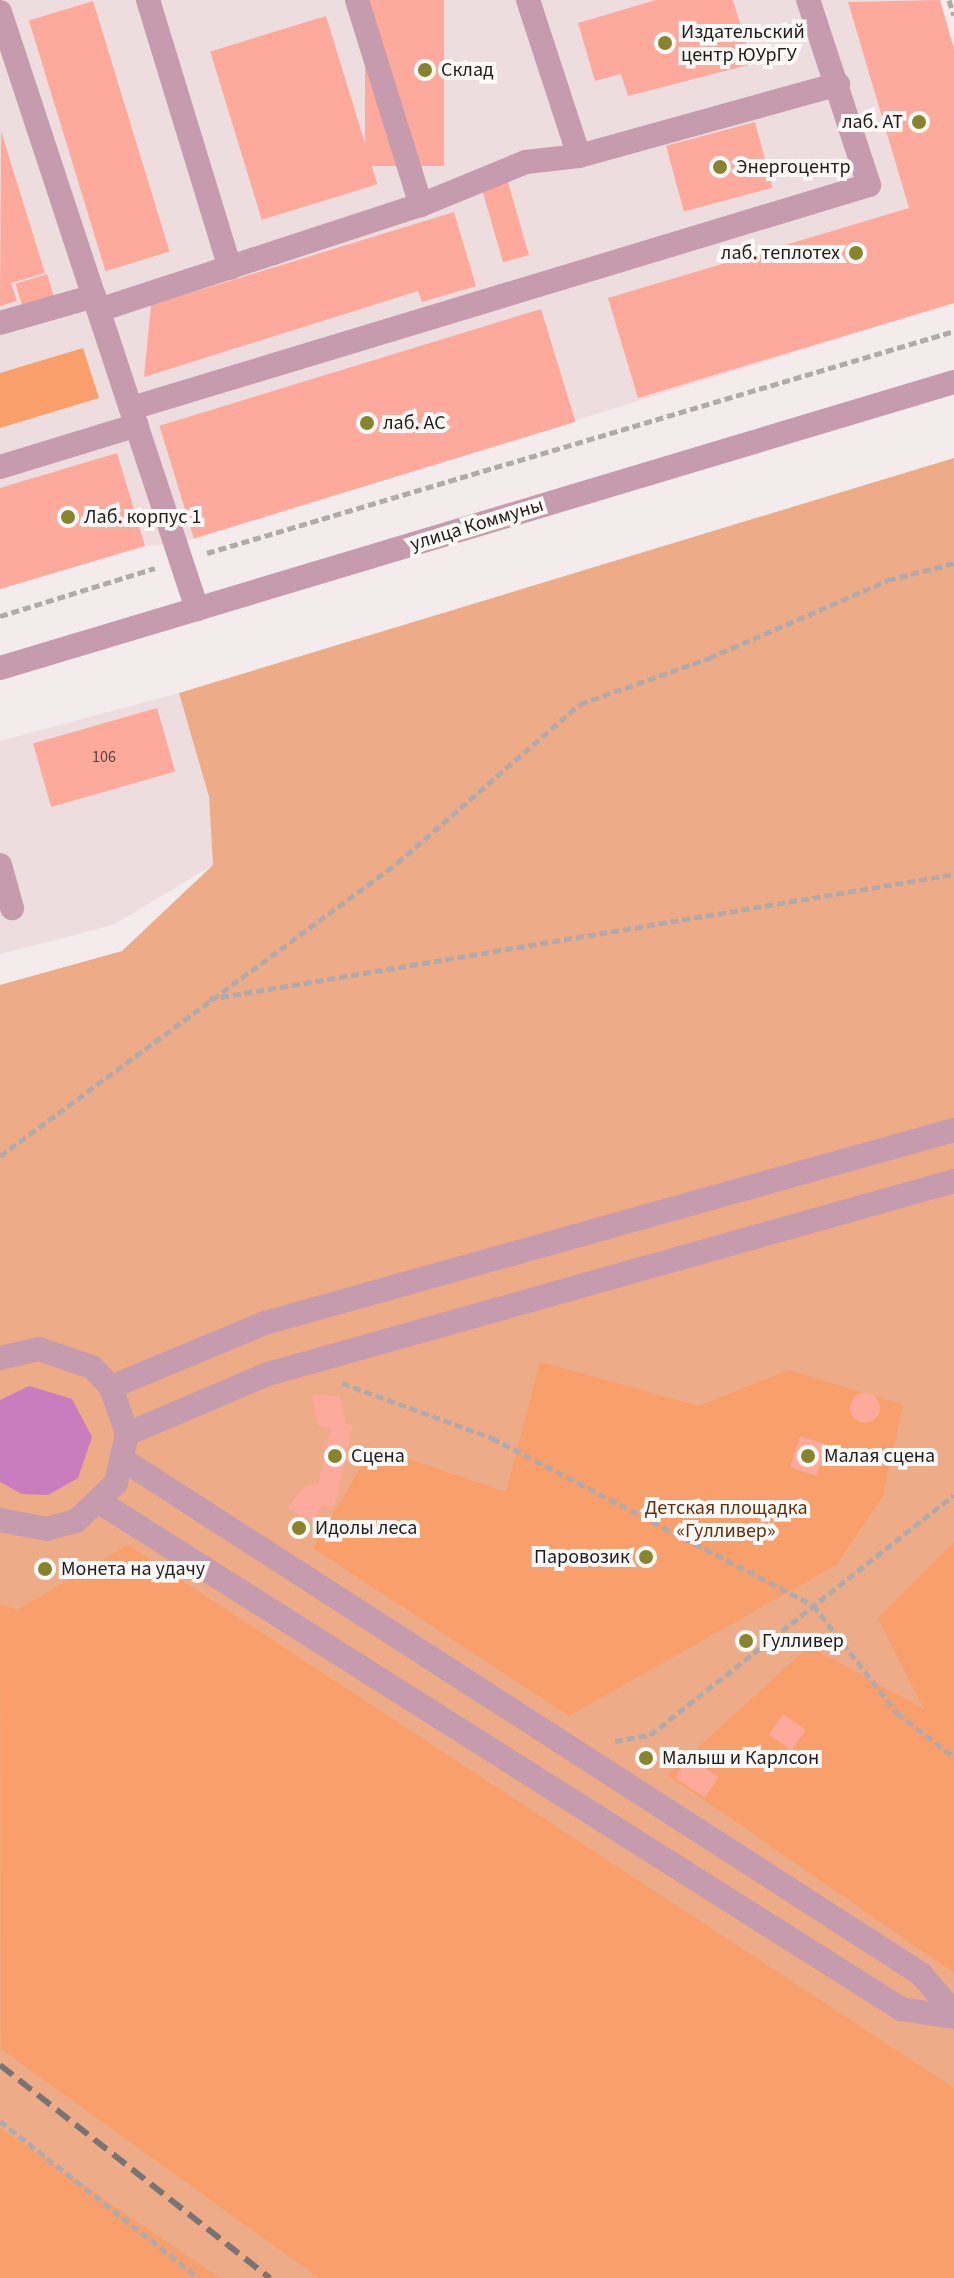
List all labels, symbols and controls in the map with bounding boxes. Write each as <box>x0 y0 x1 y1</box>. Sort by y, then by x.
place label: Издательский центр ЮУрГУ <box>681 20 805 67</box>
marker: Издательский центр ЮУрГУ <box>656 34 674 52</box>
place label: Склад <box>441 58 494 82</box>
marker: Склад <box>416 61 434 79</box>
place label: лаб. АТ <box>842 110 903 134</box>
marker: лаб. АТ <box>910 113 928 131</box>
place label: Энергоцентр <box>736 155 851 179</box>
marker: Энергоцентр <box>711 158 729 176</box>
place label: лаб. теплотех <box>721 241 840 265</box>
marker: лаб. теплотех <box>847 244 865 262</box>
place label: лаб. АС <box>383 411 446 435</box>
marker: лаб. АС <box>358 414 376 432</box>
street label: улица Коммуны <box>407 493 547 557</box>
place label: Лаб. корпус 1 <box>84 505 201 529</box>
marker: Лаб. корпус 1 <box>59 508 77 526</box>
house number: 106 <box>92 747 116 767</box>
place label: Сцена <box>351 1444 405 1468</box>
place label: Малая сцена <box>824 1444 935 1468</box>
marker: Сцена <box>326 1447 344 1465</box>
marker: Малая сцена <box>799 1447 817 1465</box>
park label: Детская площадка «Гулливер» <box>644 1497 808 1544</box>
place label: Идолы леса <box>315 1516 417 1540</box>
marker: Идолы леса <box>290 1519 308 1537</box>
place label: Паровозик <box>534 1545 630 1569</box>
marker: Паровозик <box>637 1548 655 1566</box>
place label: Монета на удачу <box>61 1557 205 1581</box>
marker: Монета на удачу <box>36 1560 54 1578</box>
place label: Гулливер <box>762 1629 844 1653</box>
marker: Гулливер <box>737 1632 755 1650</box>
place label: Малыш и Карлсон <box>662 1746 819 1770</box>
marker: Малыш и Карлсон <box>637 1749 655 1767</box>

